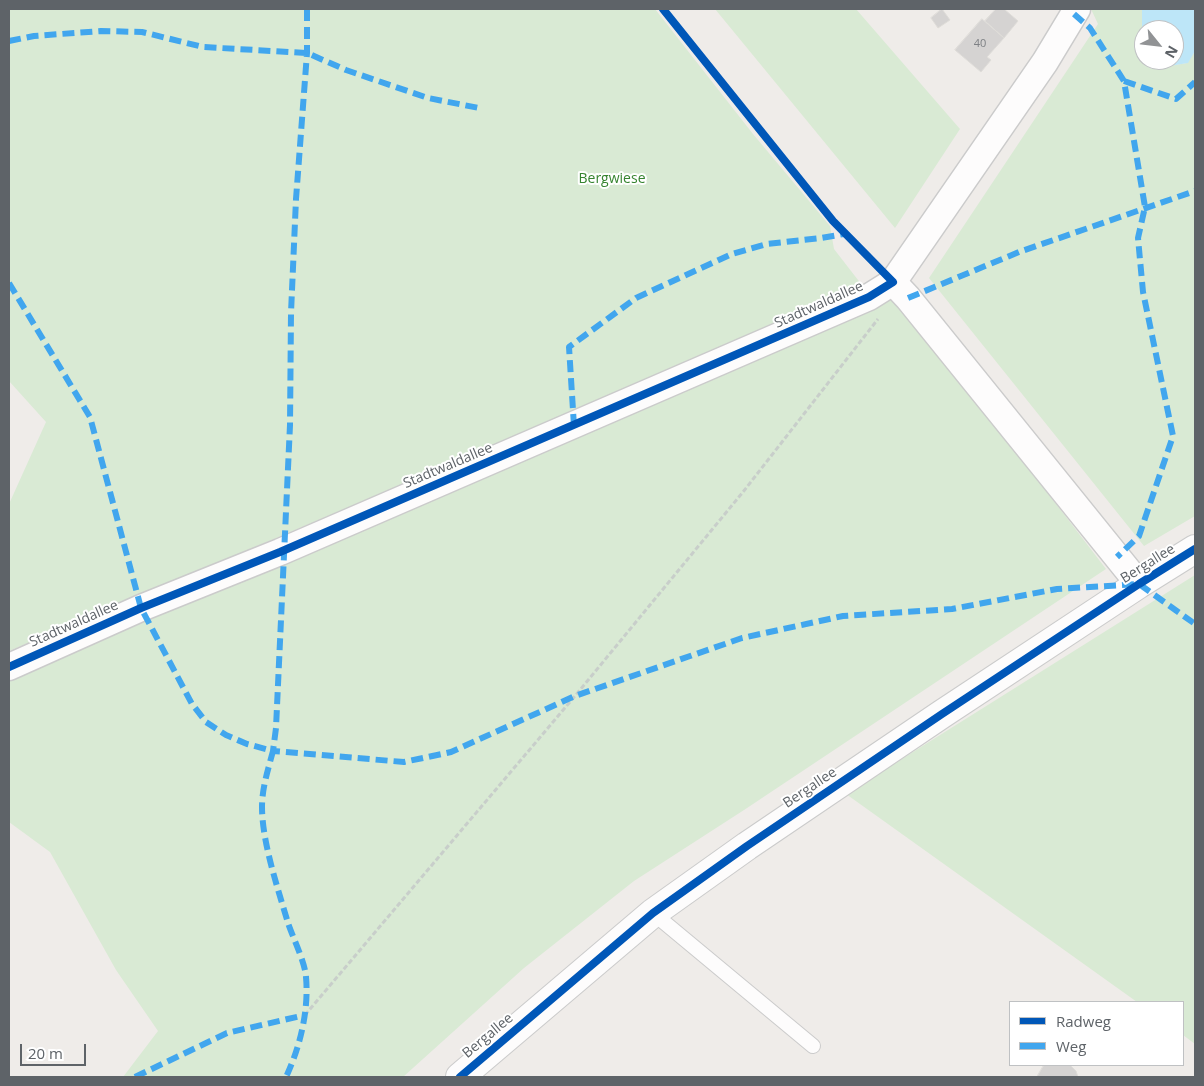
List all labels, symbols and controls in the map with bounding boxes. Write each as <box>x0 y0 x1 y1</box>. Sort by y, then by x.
north arrow <box>1134 20 1184 70</box>
house number: 40 <box>974 37 986 51</box>
text: N <box>1161 42 1183 62</box>
park label: Bergwiese <box>578 171 646 187</box>
street label: Stadtwaldallee <box>772 278 866 332</box>
street label: Stadtwaldallee <box>401 440 495 492</box>
street label: Bergallee <box>1118 541 1178 587</box>
street label: Stadtwaldallee <box>27 597 121 651</box>
street label: Bergallee <box>780 764 840 812</box>
legend <box>1009 1001 1184 1066</box>
street label: Bergallee <box>459 1010 517 1062</box>
text: Radweg <box>1056 1011 1111 1031</box>
scale bar <box>22 1034 89 1066</box>
text: Weg <box>1056 1036 1086 1056</box>
text: 20 m <box>28 1043 63 1063</box>

